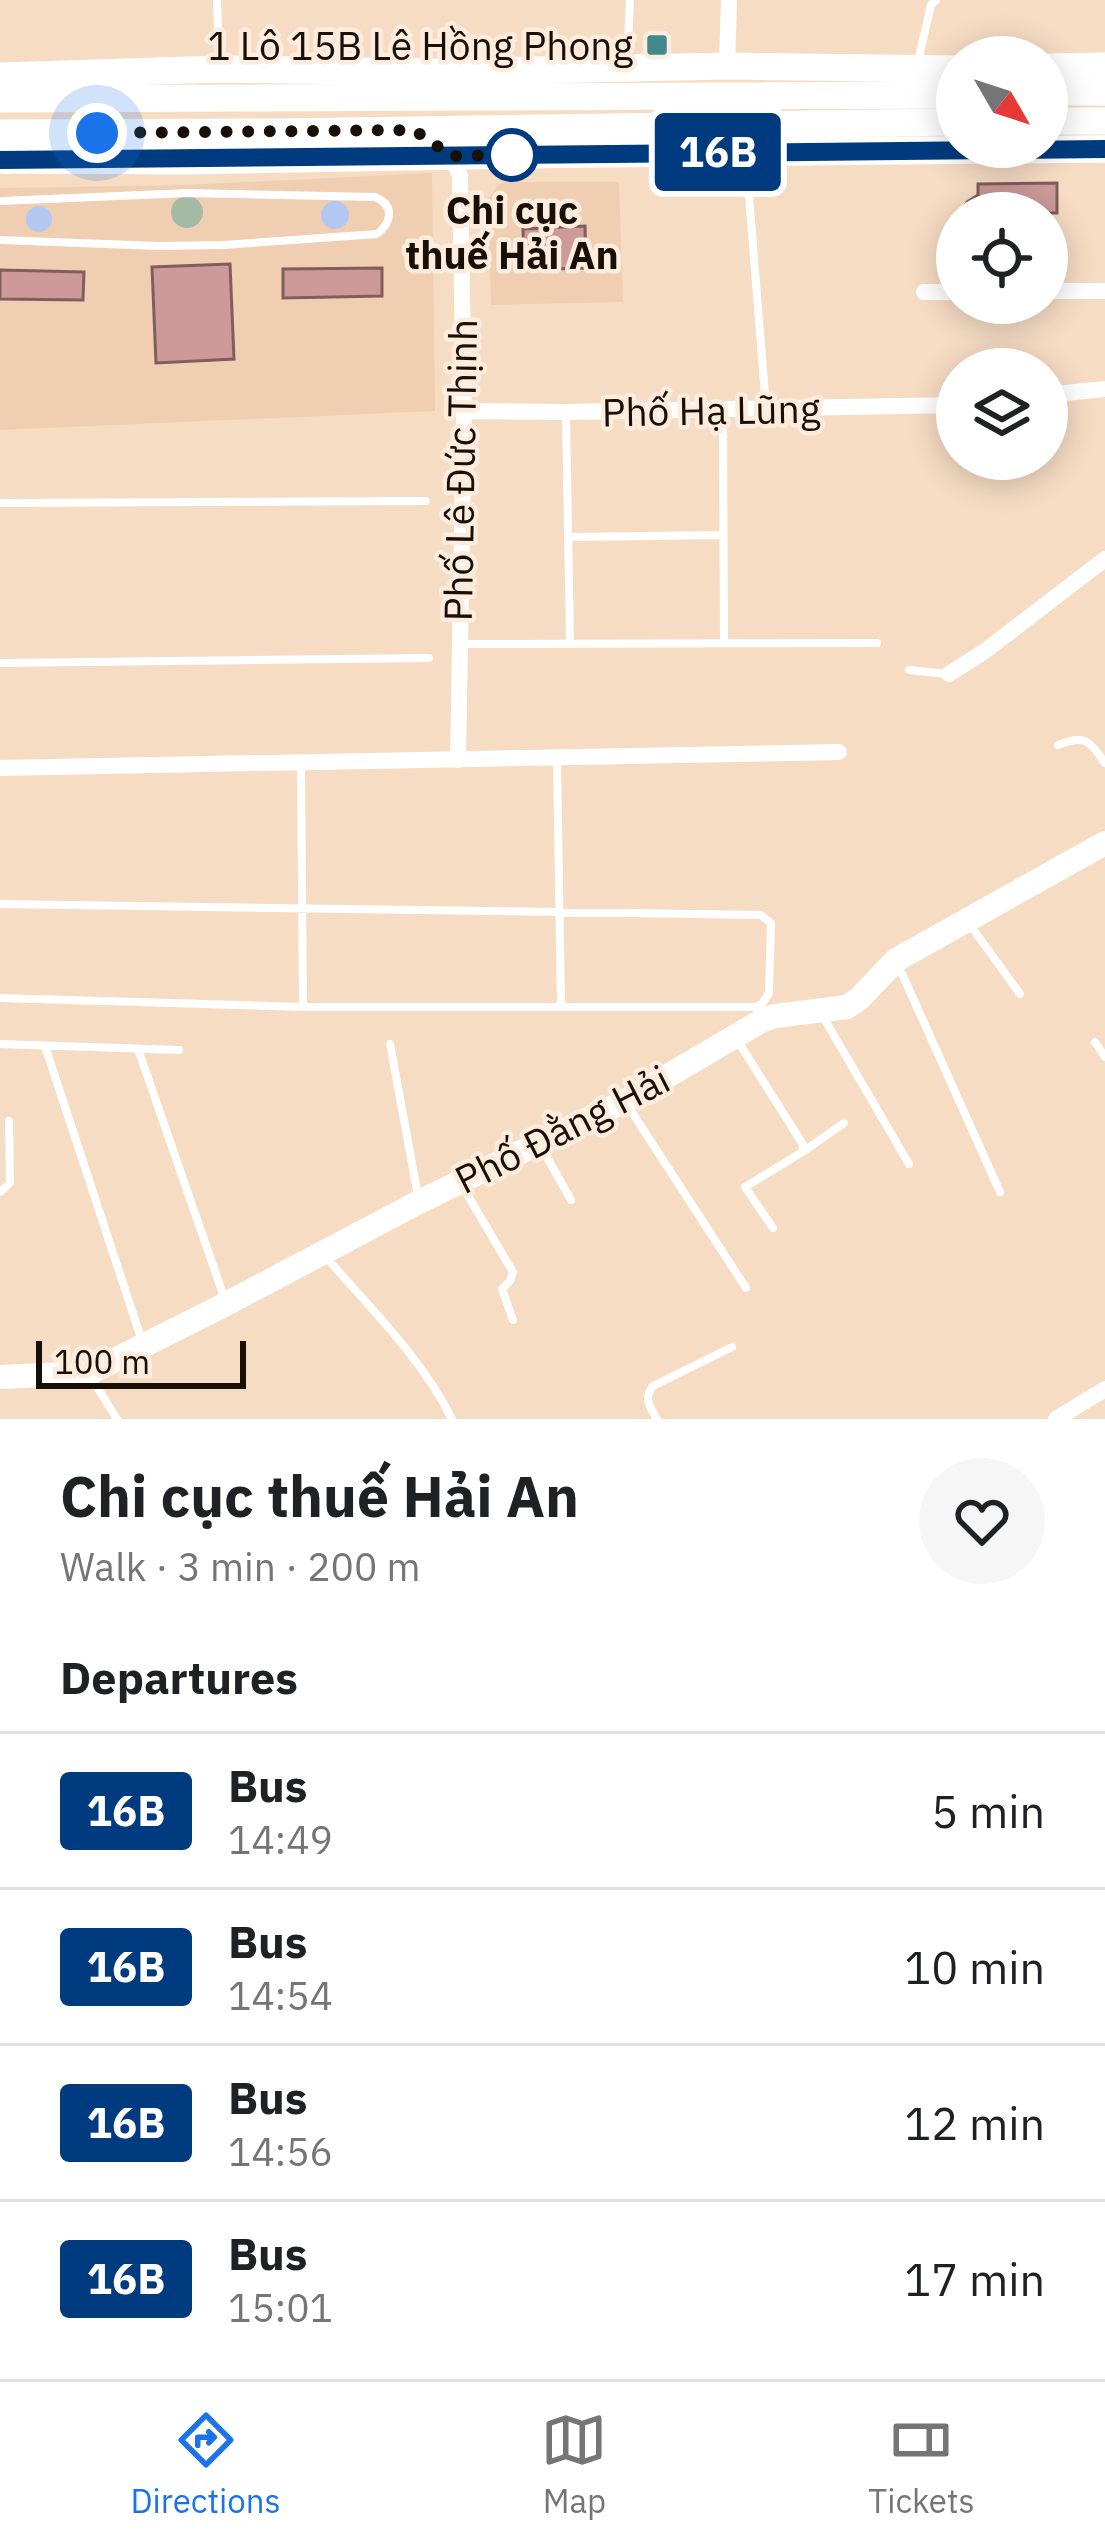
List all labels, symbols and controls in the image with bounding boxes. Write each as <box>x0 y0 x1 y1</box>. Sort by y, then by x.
place label: 1 Lô 15B Lê Hồng Phong <box>207 20 633 71</box>
marker: 1 Lô 15B Lê Hồng Phong <box>644 32 670 58</box>
north arrow <box>936 36 1068 168</box>
map controls <box>936 36 1068 480</box>
your location <box>67 103 127 163</box>
line badge: 16B <box>649 113 787 191</box>
text: 16B <box>679 124 757 179</box>
marker: Chi cục thuế Hải An <box>487 130 537 180</box>
place label: Chi cục thuế Hải An <box>405 184 619 280</box>
button: locate <box>936 192 1068 324</box>
street label: Phố Lê Đức Thịnh <box>432 318 488 622</box>
button: layers <box>936 348 1068 480</box>
street label: Phố Hạ Lũng <box>601 383 821 437</box>
street label: Phố Đằng Hải <box>446 1053 678 1205</box>
scale bar <box>36 1335 246 1388</box>
text: 100 m <box>54 1340 150 1383</box>
button: heart <box>919 1458 1045 1584</box>
text: Chi cục thuế Hải An <box>60 1459 579 1533</box>
text: Walk · 3 min · 200 m <box>60 1541 421 1592</box>
text: Departures <box>60 1648 298 1706</box>
text: Bus <box>228 1756 308 1814</box>
text: 5 min <box>931 1782 1045 1840</box>
text: 16B <box>87 1783 165 1838</box>
text: 14:49 <box>228 1814 333 1865</box>
text: Bus <box>228 1912 308 1970</box>
text: 10 min <box>904 1938 1045 1996</box>
text: 16B <box>87 1939 165 1994</box>
text: 14:54 <box>228 1970 333 2021</box>
text: Bus <box>228 2068 308 2126</box>
text: 12 min <box>904 2094 1045 2152</box>
text: 16B <box>87 2095 165 2150</box>
text: 14:56 <box>228 2126 333 2177</box>
text: Bus <box>228 2224 308 2282</box>
text: 17 min <box>904 2250 1045 2308</box>
text: 16B <box>87 2251 165 2306</box>
text: 15:01 <box>228 2282 333 2333</box>
tab: Directions <box>130 2407 281 2522</box>
tab: Map <box>541 2407 607 2522</box>
tab: Tickets <box>868 2407 975 2522</box>

